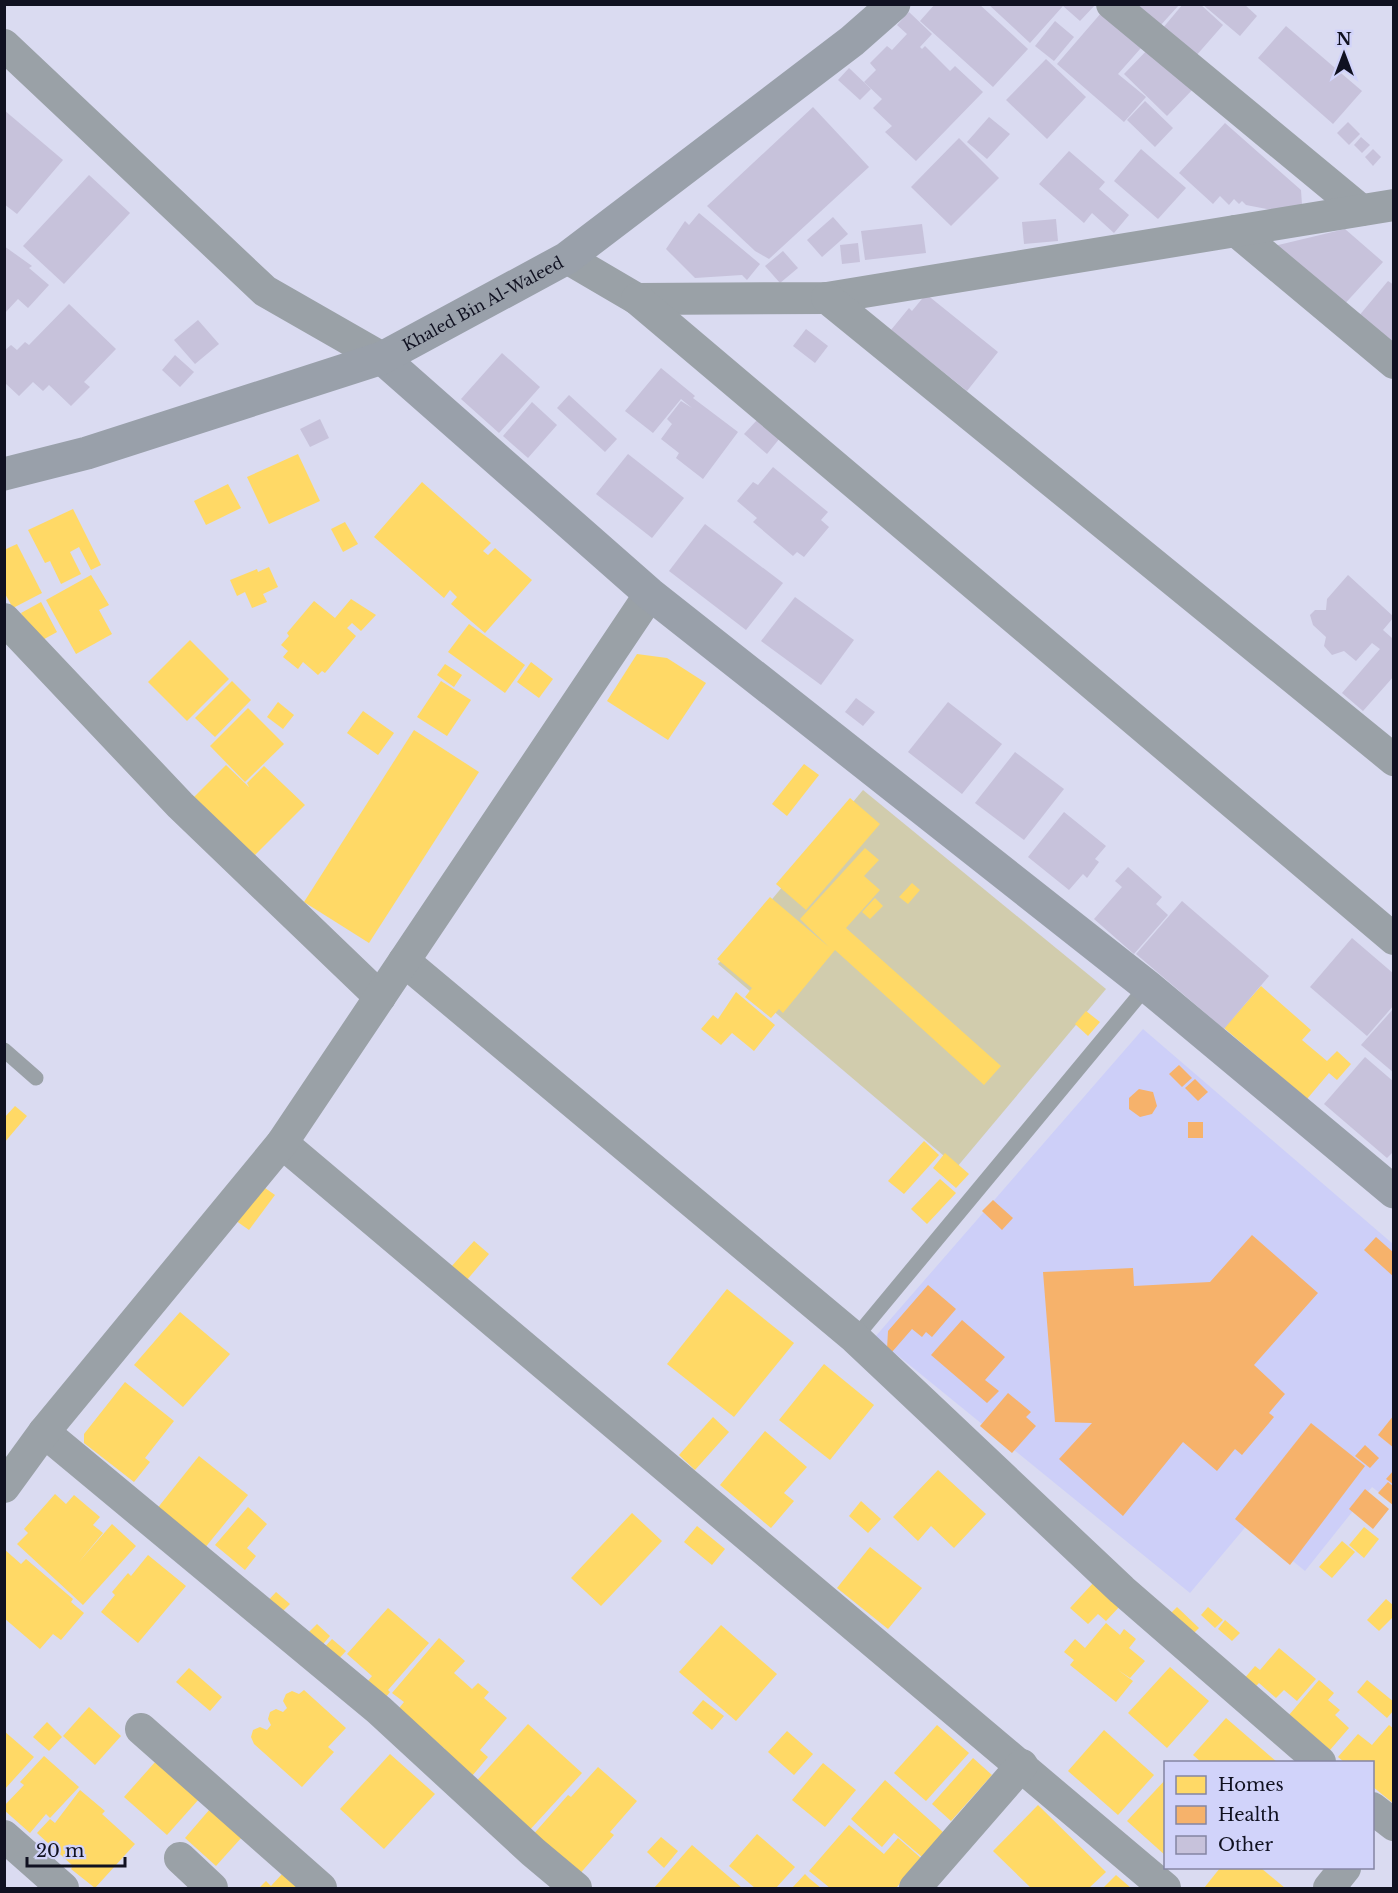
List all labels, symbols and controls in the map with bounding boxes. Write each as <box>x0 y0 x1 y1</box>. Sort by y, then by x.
north arrow <box>1314 24 1374 84</box>
text: N <box>1336 29 1352 49</box>
street label: Khaled Bin Al-Waleed <box>399 252 567 355</box>
legend <box>1164 1761 1374 1869</box>
text: Homes <box>1218 1774 1284 1796</box>
text: Health <box>1218 1804 1280 1826</box>
scale bar <box>27 1830 124 1868</box>
text: Other <box>1218 1834 1274 1856</box>
text: 20 m <box>36 1840 84 1862</box>

